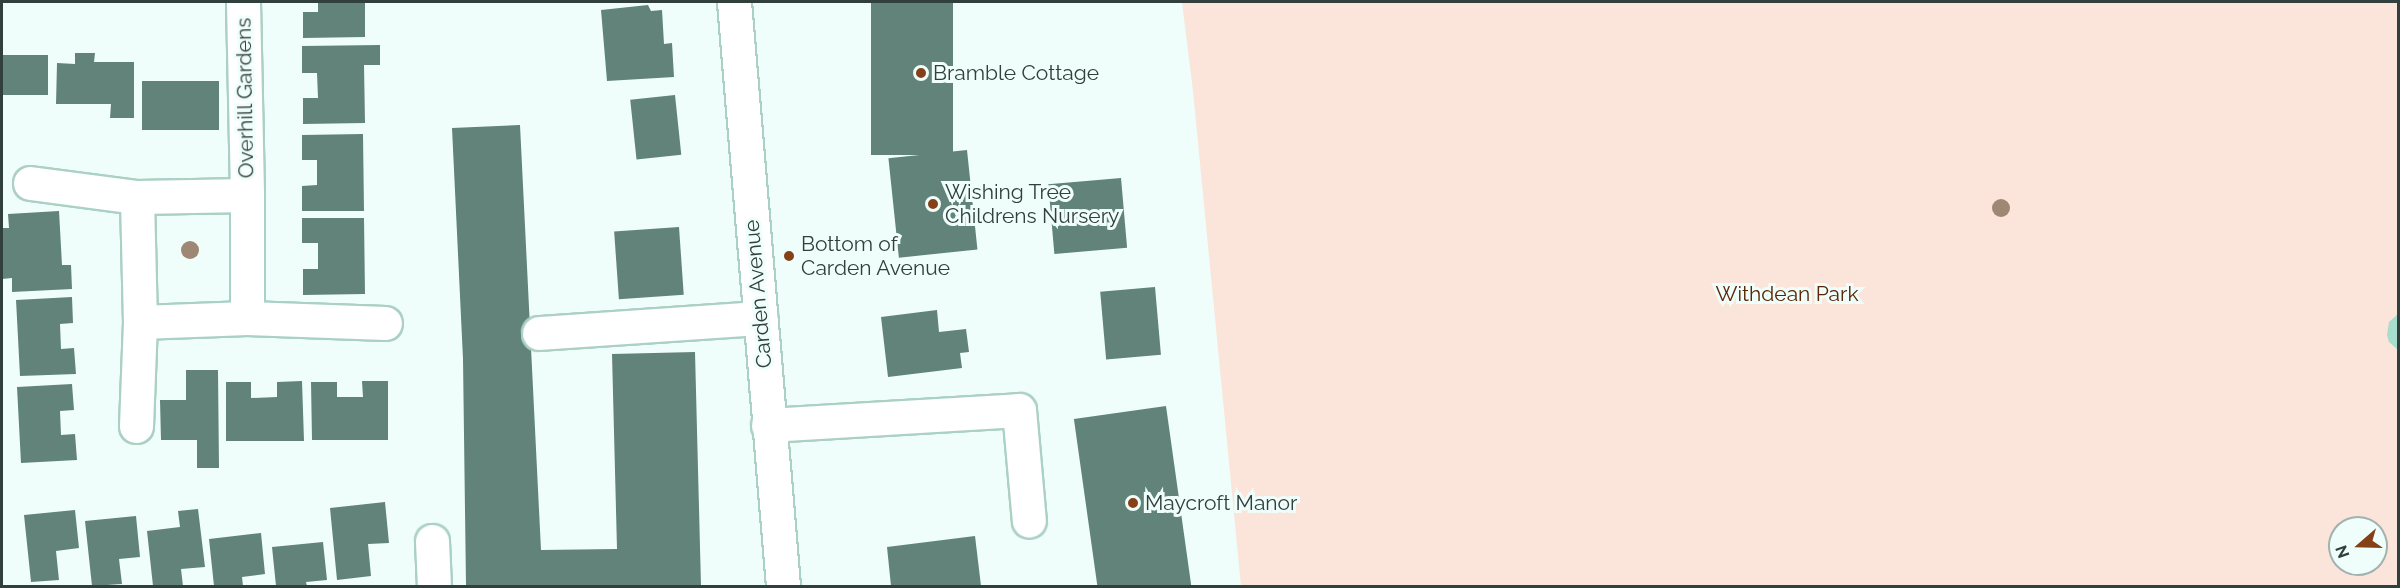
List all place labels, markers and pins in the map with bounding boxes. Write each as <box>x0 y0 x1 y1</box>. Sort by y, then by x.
place label: Bramble Cottage <box>933 60 1099 86</box>
marker: Bramble Cottage <box>914 66 928 80</box>
place label: Wishing Tree Childrens Nursery <box>945 179 1119 229</box>
marker: Wishing Tree Childrens Nursery <box>926 197 940 211</box>
place label: Bottom of Carden Avenue <box>801 231 951 281</box>
marker: Bottom of Carden Avenue <box>782 249 796 263</box>
place label: Maycroft Manor <box>1145 490 1297 516</box>
marker: Maycroft Manor <box>1126 496 1140 510</box>

